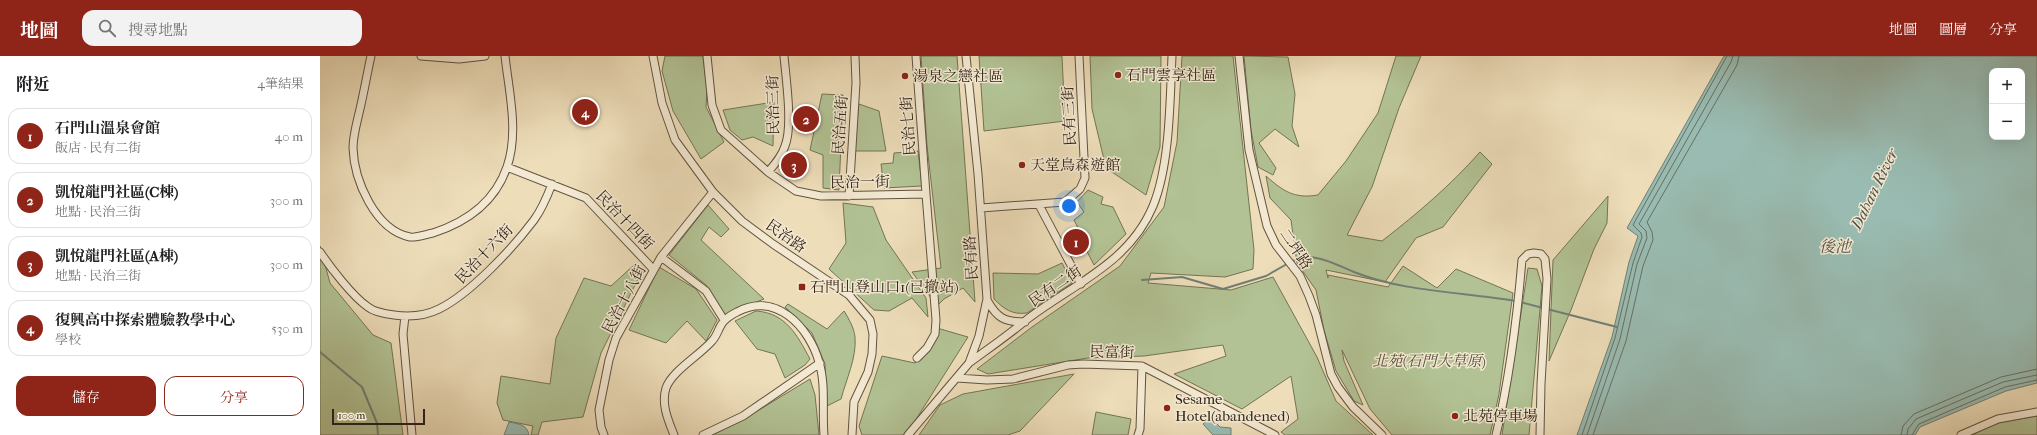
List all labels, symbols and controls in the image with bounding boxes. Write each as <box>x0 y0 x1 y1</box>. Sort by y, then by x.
search box <box>82 10 362 46</box>
icon: search <box>96 17 118 39</box>
text: 地圖 <box>20 20 58 42</box>
text: 搜尋地點 <box>128 21 188 39</box>
text: 地圖 <box>1889 21 1917 38</box>
text: 圖層 <box>1939 21 1967 38</box>
text: 分享 <box>1989 21 2017 38</box>
place label: 石門雲享社區 <box>1126 66 1216 84</box>
place label: 湯泉之戀社區 <box>913 67 1003 85</box>
map controls <box>1989 68 2025 140</box>
button: + <box>1989 68 2025 104</box>
marker: 石門雲享社區 <box>1113 70 1123 80</box>
marker: 湯泉之戀社區 <box>900 71 910 81</box>
text: 附近 <box>16 74 50 94</box>
street label: 民治三街 <box>763 75 783 135</box>
text: 4筆結果 <box>257 76 304 91</box>
street label: 民有三街 <box>1058 86 1080 146</box>
street label: 民治五街 <box>829 94 851 156</box>
street label: 民治七街 <box>897 95 919 157</box>
pin: 4 <box>572 97 598 127</box>
pin: 2 <box>793 104 819 134</box>
button: − <box>1989 104 2025 140</box>
text: 石門山溫泉會館 <box>55 119 160 137</box>
text: 1 <box>28 129 32 144</box>
text: 40 m <box>275 129 303 144</box>
text: 飯店 · 民有二街 <box>55 140 141 155</box>
water label: Dahan River <box>1846 144 1902 233</box>
pin: 3 <box>781 150 807 180</box>
place label: 天堂鳥森遊館 <box>1030 156 1120 174</box>
marker: 天堂鳥森遊館 <box>1017 160 1027 170</box>
street label: 民治一街 <box>830 172 890 192</box>
text: 凱悅龍門社區(C棟) <box>55 183 178 201</box>
street label: 民治十四街 <box>592 187 658 253</box>
text: 2 <box>27 193 33 208</box>
text: 300 m <box>270 193 303 208</box>
your location <box>1059 196 1079 216</box>
text: 地點 · 民治三街 <box>55 204 141 219</box>
street label: 民治路 <box>762 216 810 256</box>
street label: 民治十六街 <box>451 221 517 287</box>
street label: 二坪路 <box>1276 225 1316 273</box>
pin: 1 <box>1063 227 1089 257</box>
street label: 民有路 <box>960 235 982 281</box>
water label: 後池 <box>1819 237 1853 256</box>
text: 凱悅龍門社區(A棟) <box>55 247 178 265</box>
text: 3 <box>27 257 33 272</box>
text: 300 m <box>270 257 303 272</box>
street label: 民治十八街 <box>598 262 650 336</box>
street label: 民有二街 <box>1025 262 1085 310</box>
text: 地點 · 民治三街 <box>55 268 141 283</box>
place label: 石門山登山口1(已撤站) <box>810 278 959 296</box>
marker: 石門山登山口1(已撤站) <box>797 282 807 292</box>
text: 復興高中探索體驗教學中心 <box>55 311 235 329</box>
text: 4 <box>26 321 34 336</box>
text: 530 m <box>271 321 303 336</box>
text: 學校 <box>55 332 81 347</box>
street label: 民富街 <box>1089 342 1135 362</box>
park label: 北苑(石門大草原) <box>1372 352 1486 370</box>
button: 儲存 <box>16 376 156 416</box>
button: 分享 <box>164 376 304 416</box>
place label: Sesame Hotel(abandened) <box>1175 390 1290 425</box>
marker: Sesame Hotel(abandened) <box>1162 403 1172 413</box>
scale bar <box>332 407 425 426</box>
place label: 北苑停車場 <box>1463 407 1538 425</box>
text: 100 m <box>338 409 366 422</box>
marker: 北苑停車場 <box>1450 411 1460 421</box>

